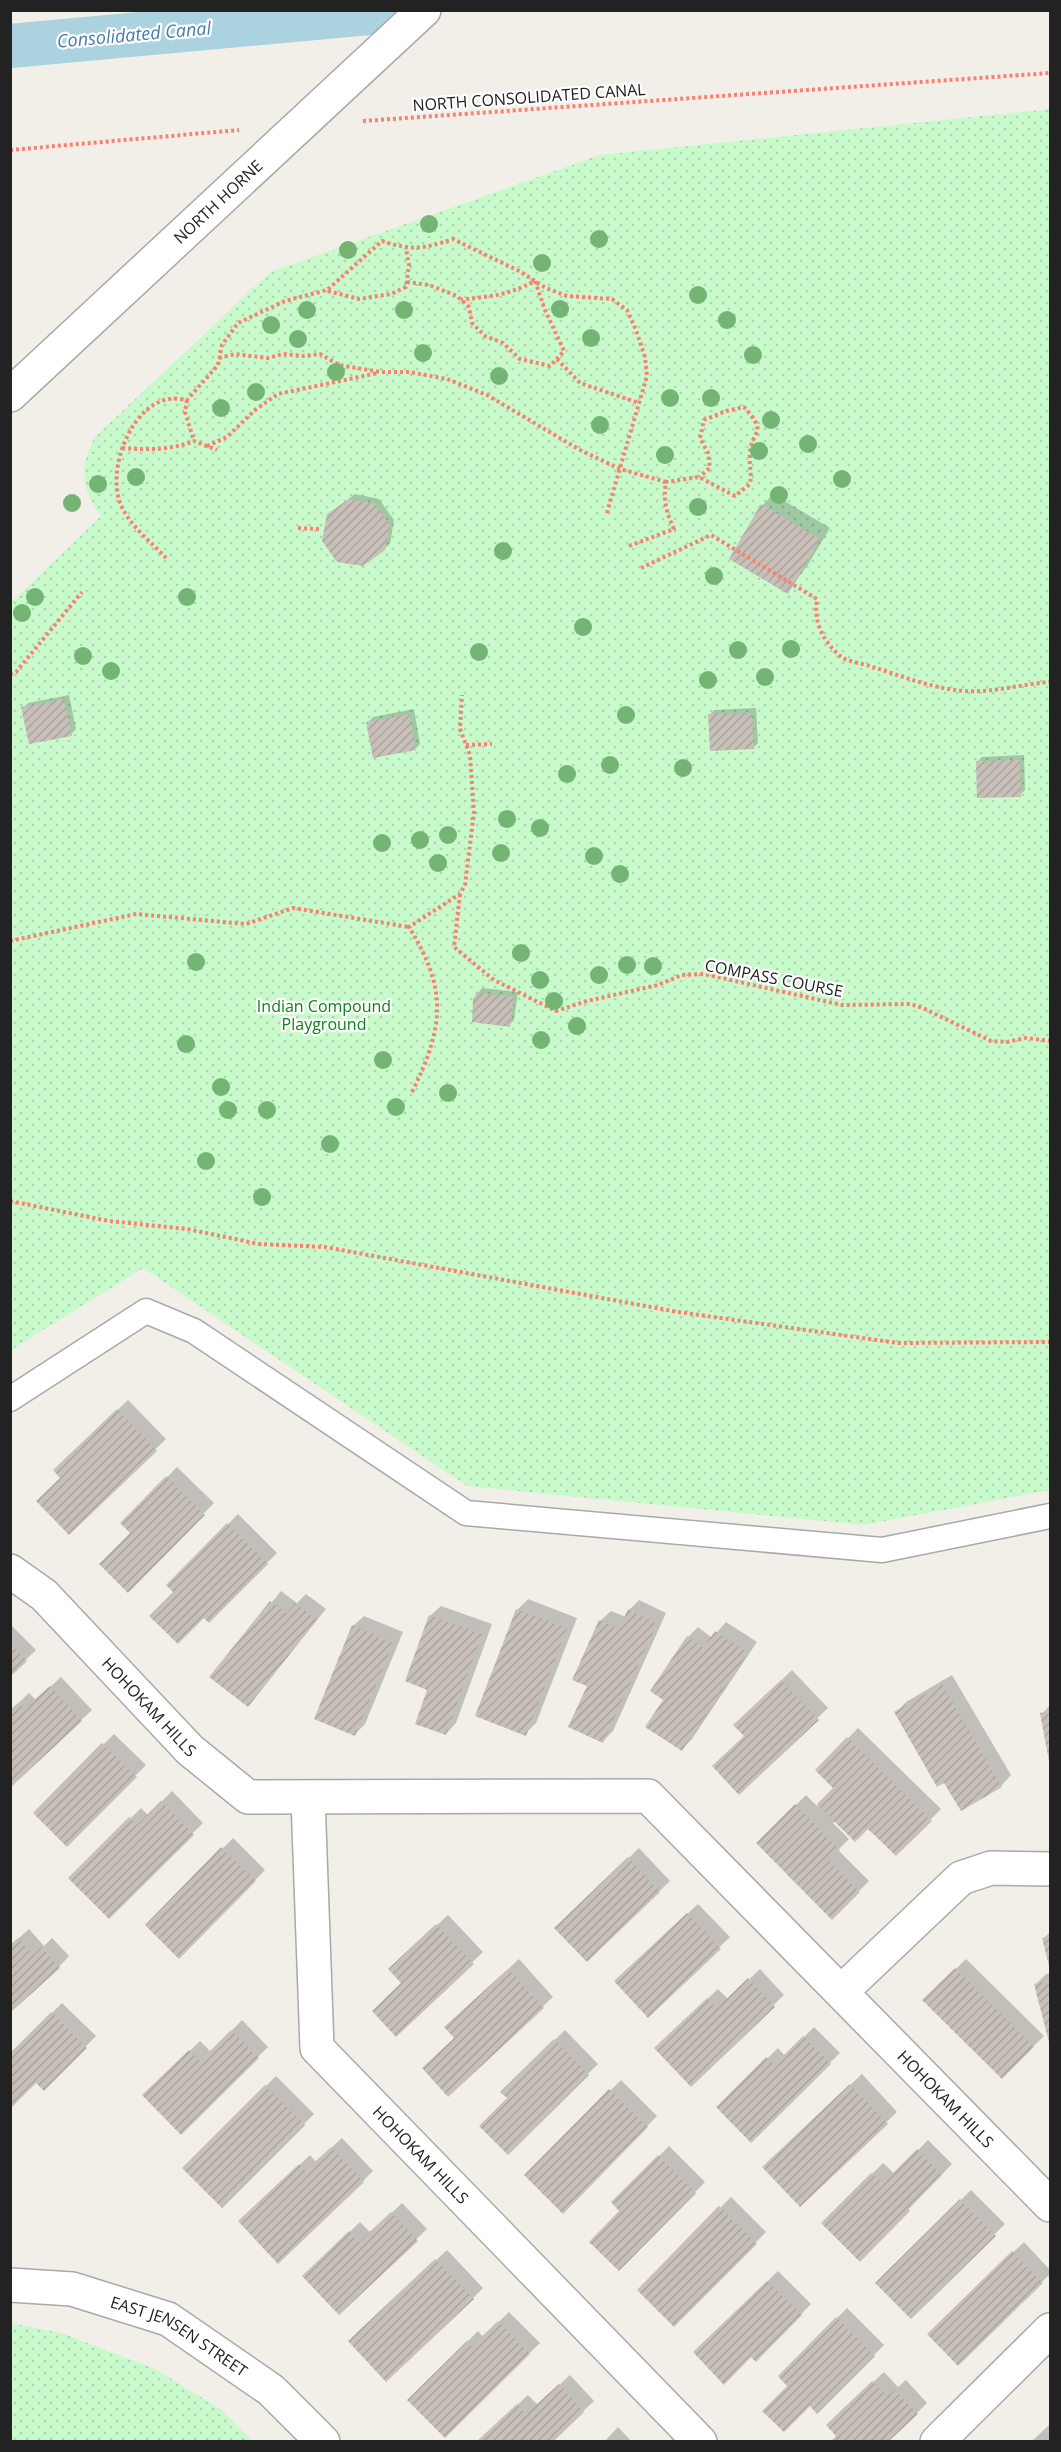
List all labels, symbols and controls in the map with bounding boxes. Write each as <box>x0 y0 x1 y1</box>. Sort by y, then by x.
water label: Consolidated Canal <box>56 15 212 53</box>
street label: NORTH CONSOLIDATED CANAL <box>412 78 646 116</box>
street label: NORTH HORNE <box>169 155 267 249</box>
street label: COMPASS COURSE <box>703 954 845 1002</box>
park label: Indian Compound Playground <box>257 995 391 1035</box>
street label: HOHOKAM HILLS <box>97 1652 201 1762</box>
street label: HOHOKAM HILLS <box>893 2045 999 2153</box>
street label: HOHOKAM HILLS <box>368 2101 474 2209</box>
street label: EAST JENSEN STREET <box>108 2291 252 2382</box>

